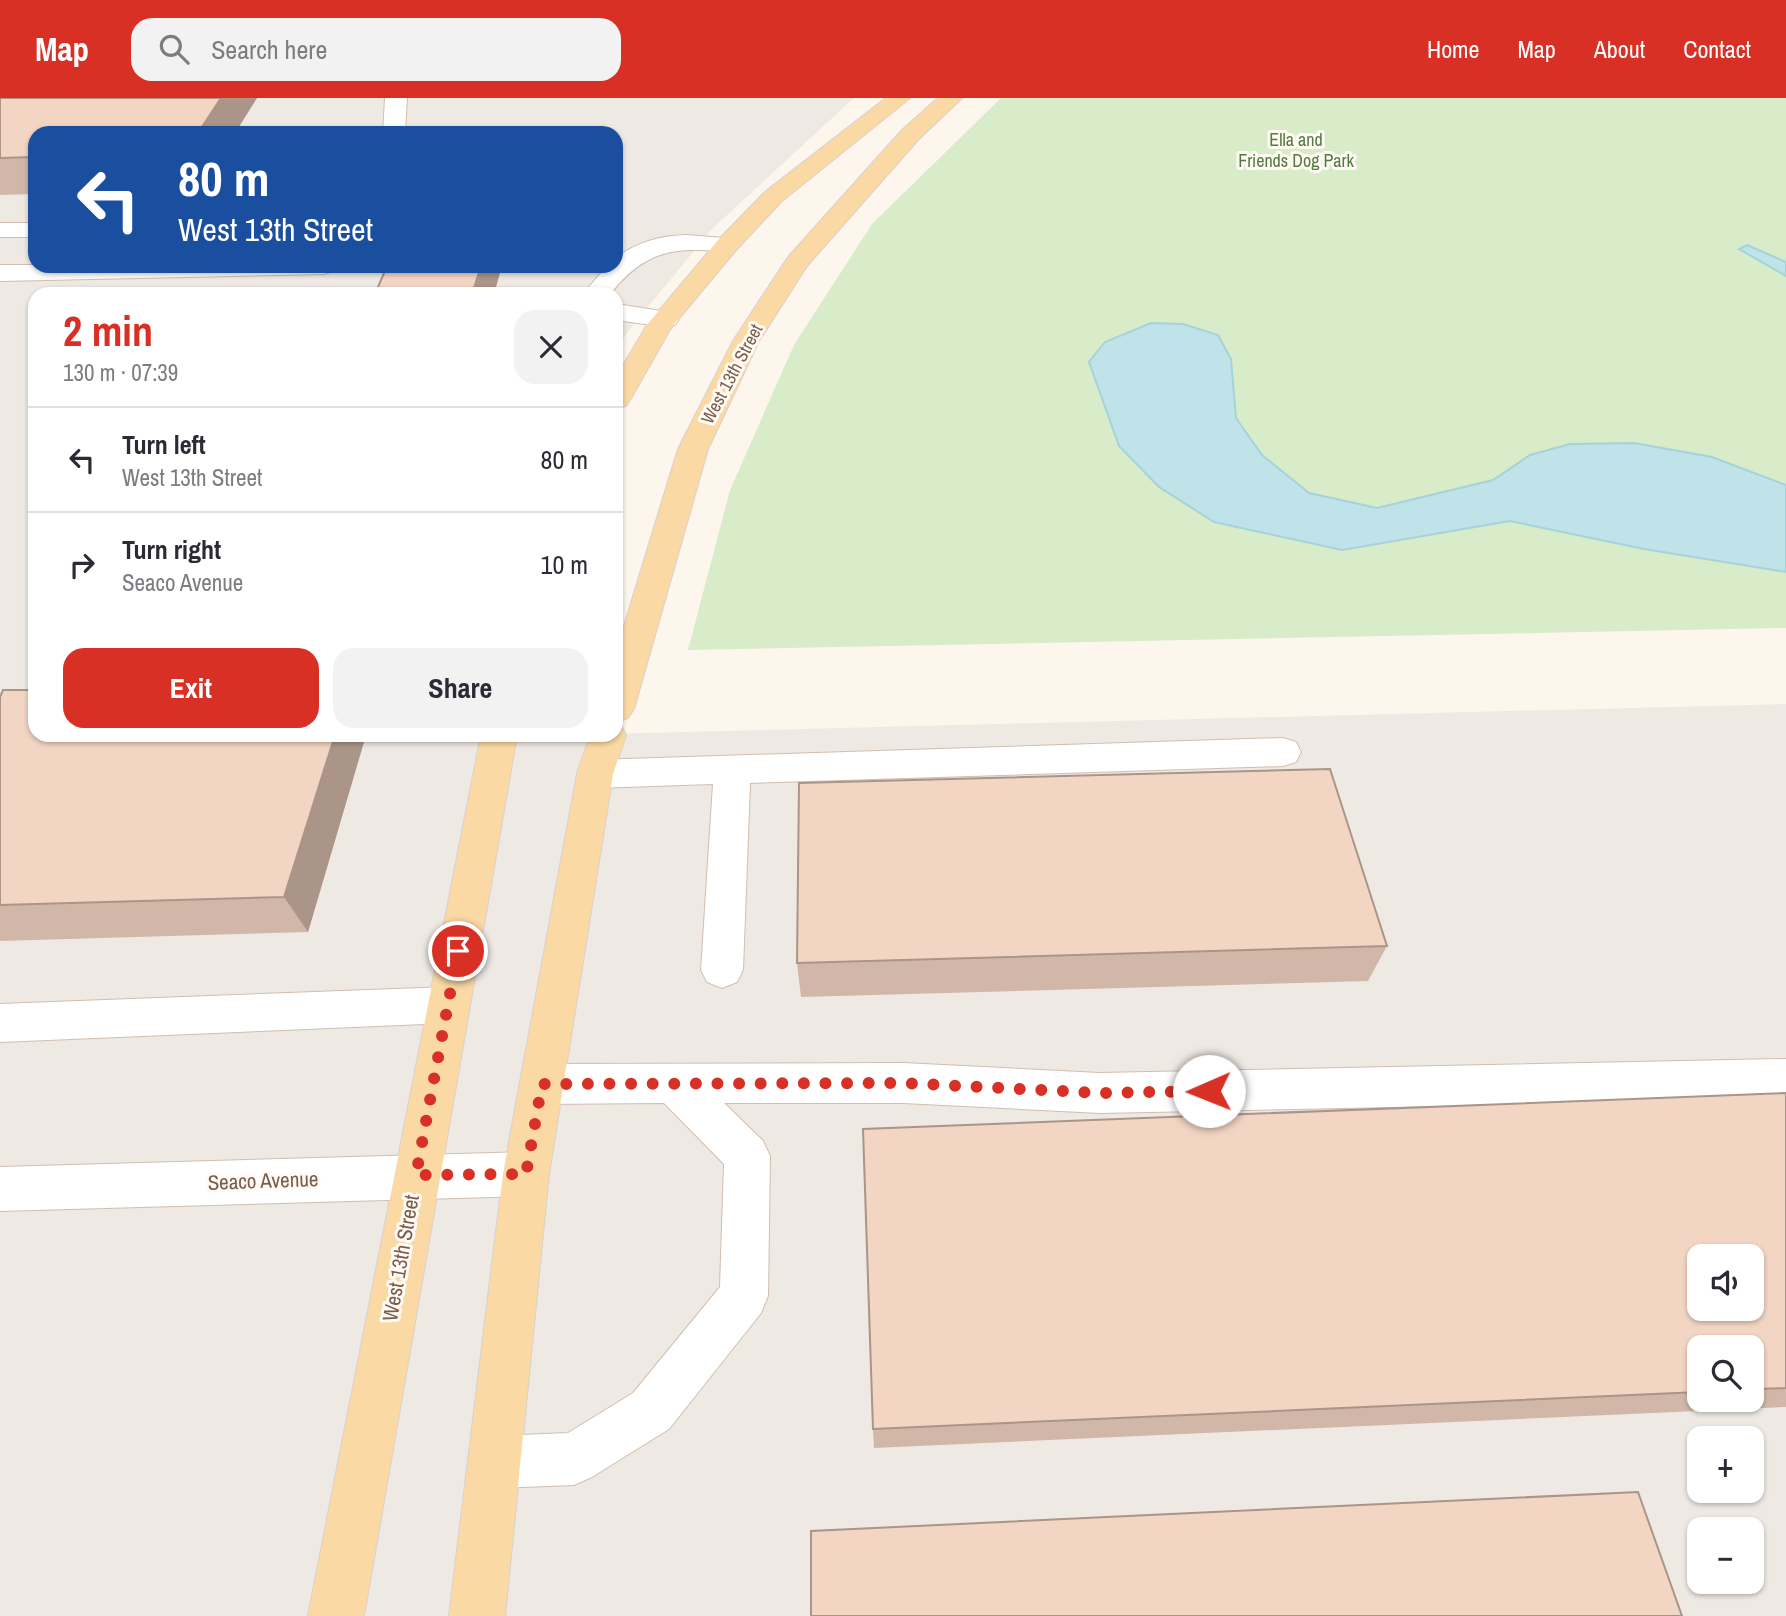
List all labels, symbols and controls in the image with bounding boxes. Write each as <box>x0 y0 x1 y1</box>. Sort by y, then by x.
search box <box>131 18 621 81</box>
text: Map <box>35 27 89 71</box>
icon: search <box>155 30 193 68</box>
text: Search here <box>211 32 327 67</box>
text: Home <box>1427 33 1479 65</box>
text: Map <box>1517 33 1556 65</box>
text: About <box>1594 33 1645 65</box>
text: Contact <box>1683 33 1751 65</box>
park label: Ella and Friends Dog Park <box>1238 127 1354 173</box>
text: 80 m <box>178 145 270 211</box>
icon: left <box>63 154 154 245</box>
text: West 13th Street <box>178 208 373 251</box>
text: 2 min <box>63 303 153 359</box>
button: close <box>514 310 588 384</box>
street label: West 13th Street <box>695 319 768 428</box>
text: 130 m · 07:39 <box>63 357 178 388</box>
text: Turn left <box>122 427 206 462</box>
icon: left <box>63 441 101 479</box>
text: 80 m <box>541 442 588 477</box>
text: West 13th Street <box>122 462 262 493</box>
text: Turn right <box>122 532 221 567</box>
icon: right <box>63 546 101 584</box>
text: 10 m <box>541 547 588 582</box>
text: Seaco Avenue <box>122 567 243 598</box>
button: Exit <box>63 648 319 728</box>
button: Share <box>333 648 588 728</box>
pin <box>428 921 488 981</box>
icon: arrive <box>439 932 477 970</box>
position arrow <box>1172 1054 1246 1128</box>
street label: Seaco Avenue <box>207 1164 319 1197</box>
street label: West 13th Street <box>375 1192 426 1323</box>
map controls <box>1687 1244 1764 1594</box>
button: sound <box>1687 1244 1764 1321</box>
button: search <box>1687 1335 1764 1412</box>
button: + <box>1687 1426 1764 1503</box>
button: − <box>1687 1517 1764 1594</box>

